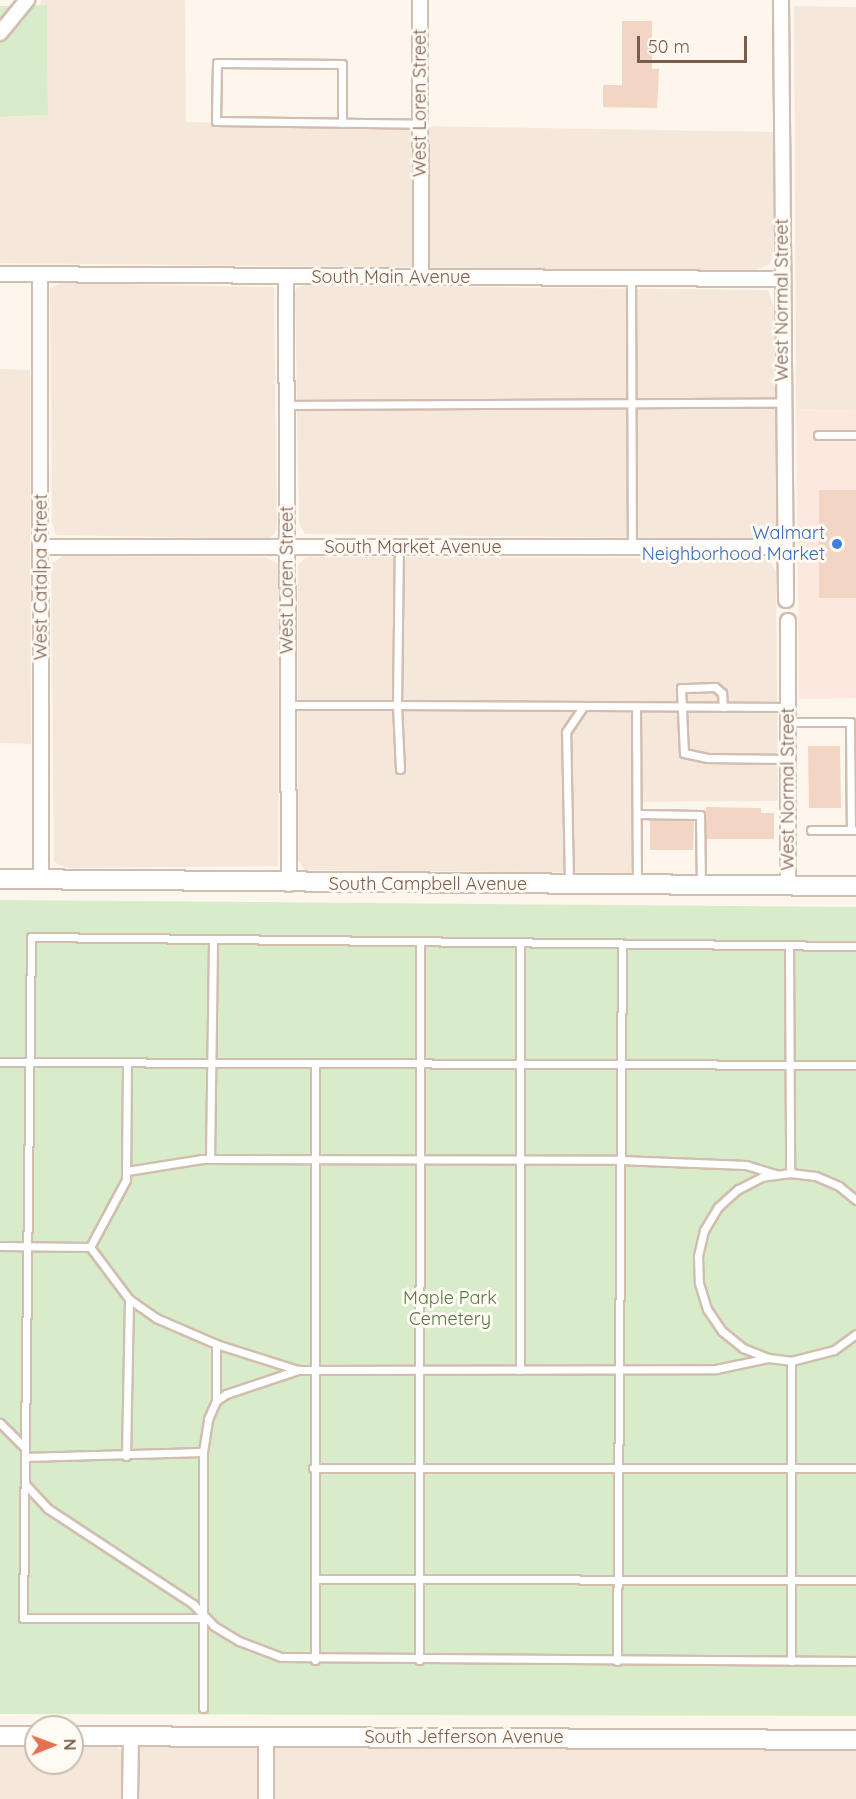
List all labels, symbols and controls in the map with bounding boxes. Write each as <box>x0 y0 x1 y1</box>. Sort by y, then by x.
scale bar <box>640 24 750 62</box>
street label: West Loren Street <box>409 29 431 177</box>
text: 50 m <box>648 35 690 58</box>
street label: West Normal Street <box>771 218 793 382</box>
street label: South Main Avenue <box>312 266 470 288</box>
street label: West Catalpa Street <box>30 494 52 660</box>
street label: West Loren Street <box>276 506 298 654</box>
place label: Walmart Neighborhood Market <box>642 523 825 566</box>
street label: South Market Avenue <box>324 536 502 558</box>
marker: Walmart Neighborhood Market <box>830 537 844 551</box>
street label: West Normal Street <box>777 707 799 871</box>
street label: South Campbell Avenue <box>329 873 527 895</box>
park label: Maple Park Cemetery <box>403 1288 497 1330</box>
north arrow <box>24 1715 84 1775</box>
street label: South Jefferson Avenue <box>364 1726 564 1748</box>
text: N <box>60 1739 80 1751</box>

